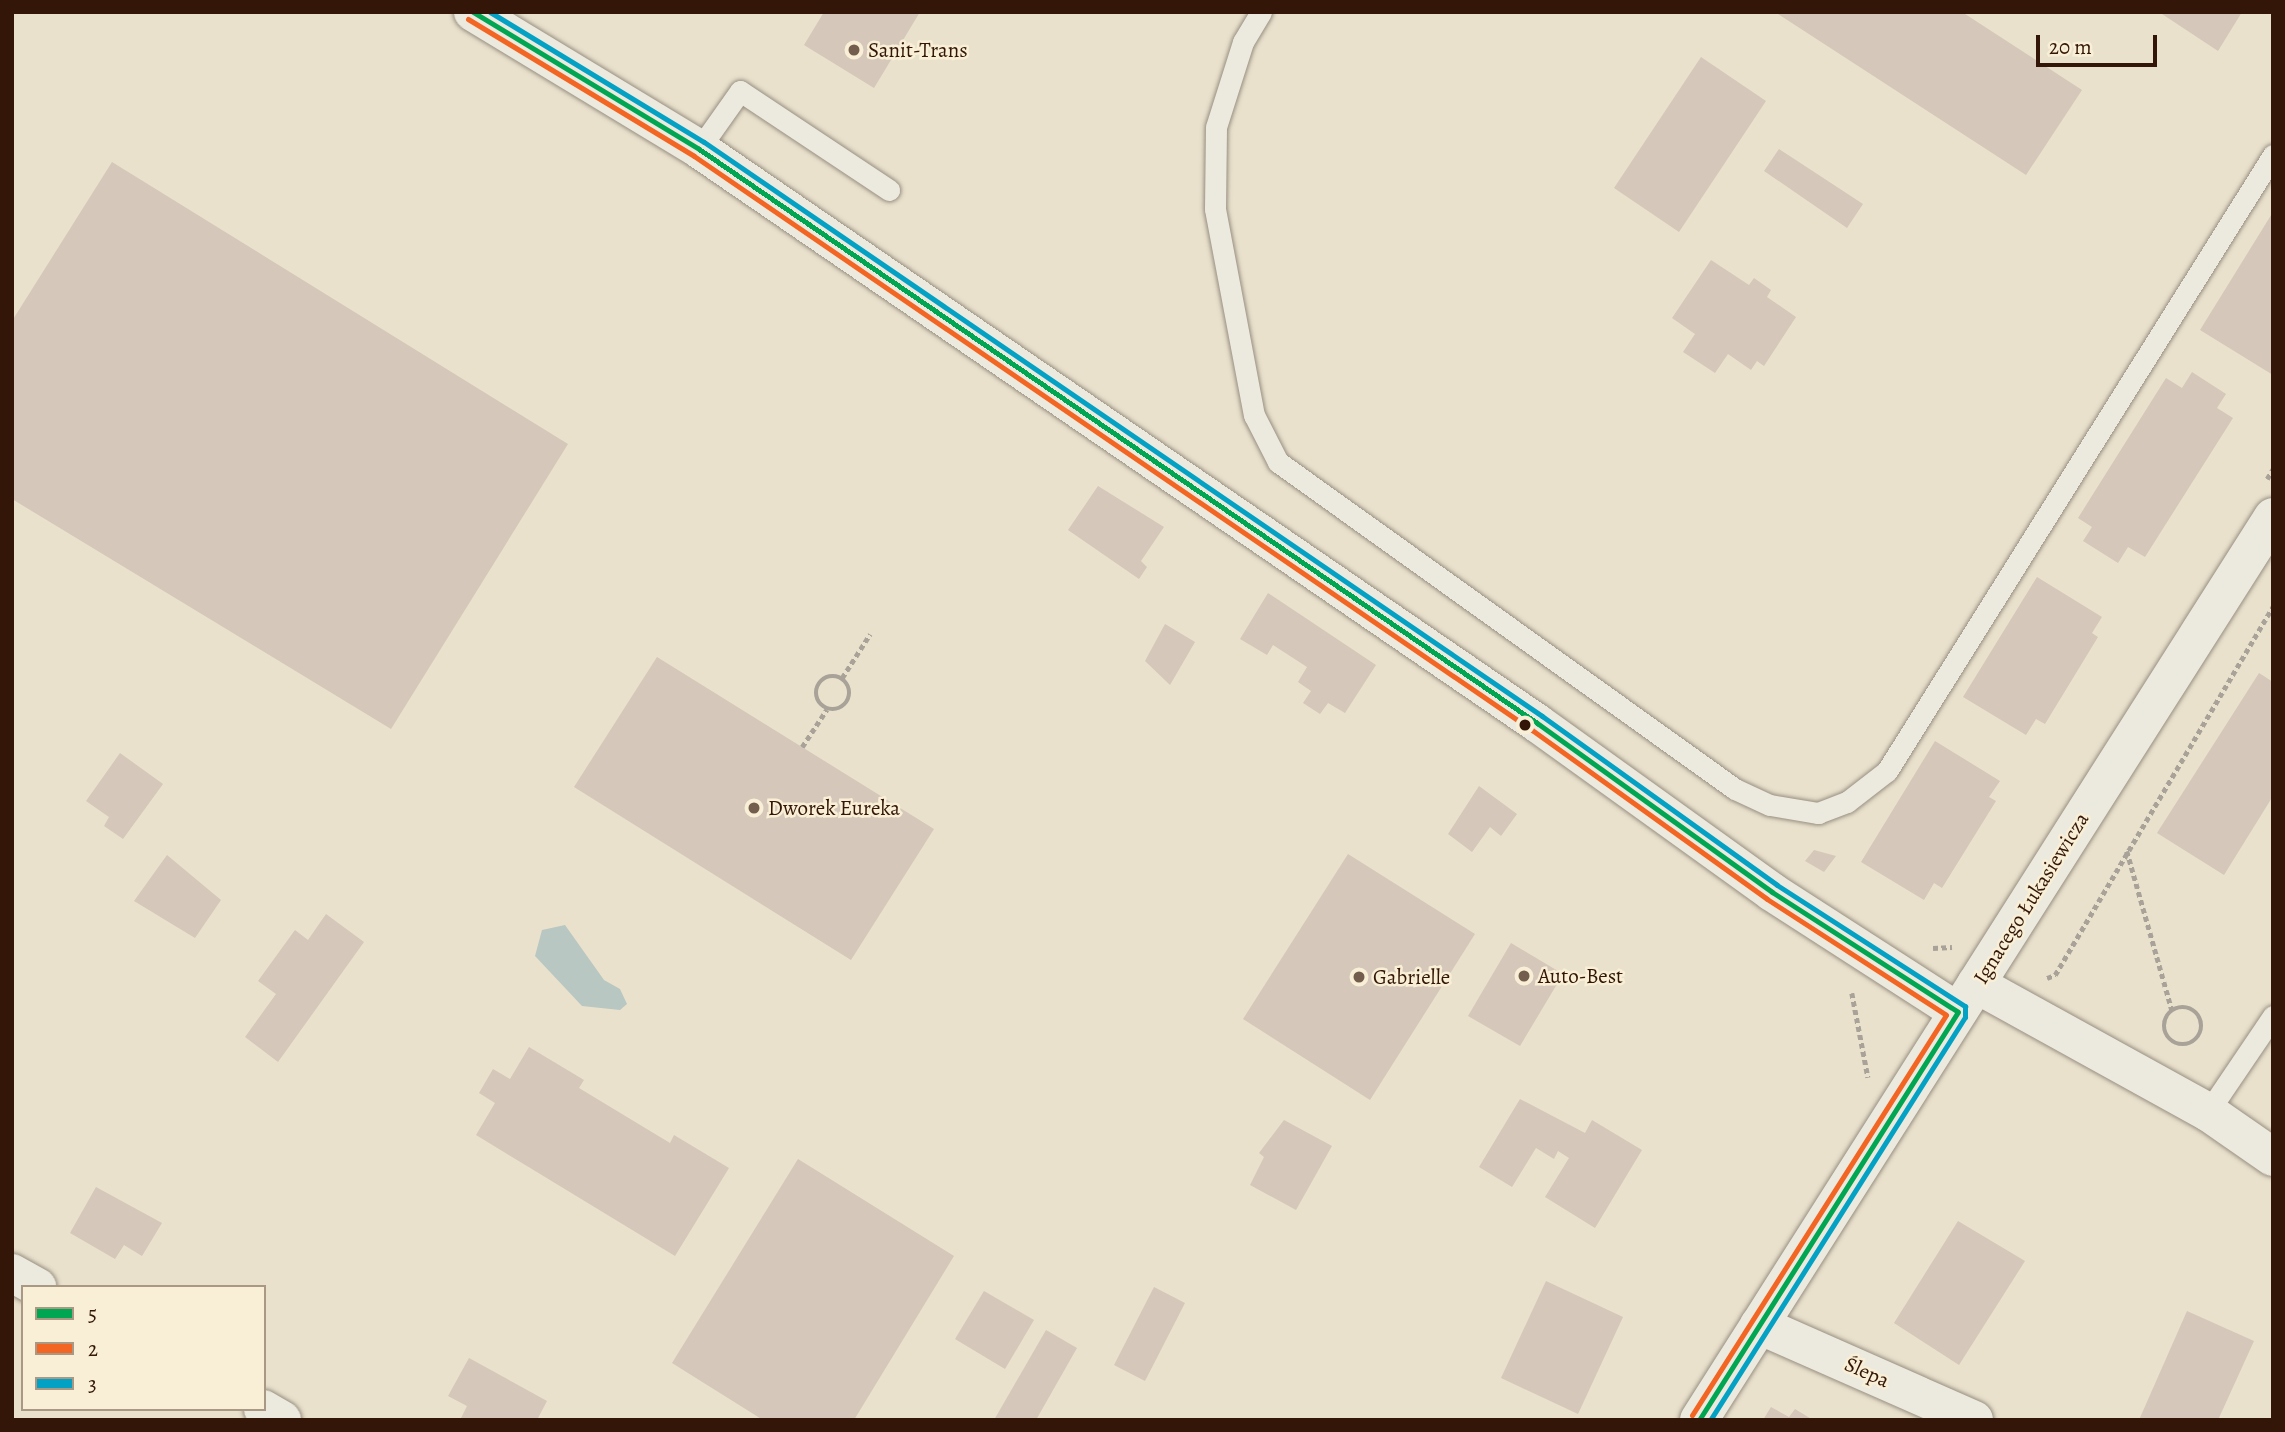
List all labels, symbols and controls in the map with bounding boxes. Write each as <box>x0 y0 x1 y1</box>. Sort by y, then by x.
scale bar <box>2040 21 2161 65</box>
text: 20 m <box>2049 33 2092 61</box>
place label: Sanit-Trans <box>868 37 968 63</box>
marker: Sanit-Trans <box>846 42 862 58</box>
unlabelled marker <box>1518 718 1532 732</box>
place label: Dworek Eureka <box>768 795 900 821</box>
marker: Dworek Eureka <box>746 800 762 816</box>
street label: Ignacego Łukasiewicza <box>1968 808 2094 988</box>
place label: Auto-Best <box>1538 963 1623 989</box>
place label: Gabrielle <box>1373 964 1450 990</box>
marker: Auto-Best <box>1516 968 1532 984</box>
marker: Gabrielle <box>1351 969 1367 985</box>
legend <box>21 1285 266 1411</box>
text: 5 <box>88 1300 97 1328</box>
text: 2 <box>88 1335 98 1363</box>
street label: Ślepa <box>1841 1351 1893 1393</box>
text: 3 <box>88 1370 97 1398</box>

